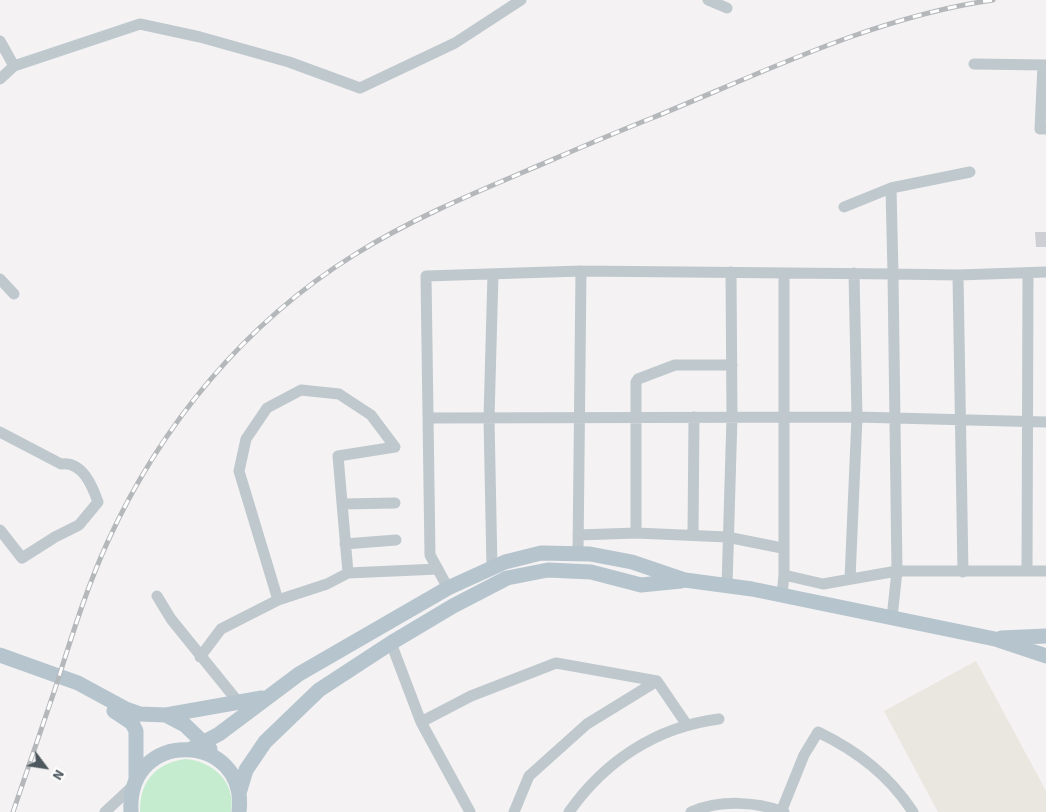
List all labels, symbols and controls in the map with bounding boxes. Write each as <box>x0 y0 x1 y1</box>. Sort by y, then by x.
north arrow <box>20 742 70 792</box>
text: N <box>47 766 69 784</box>

